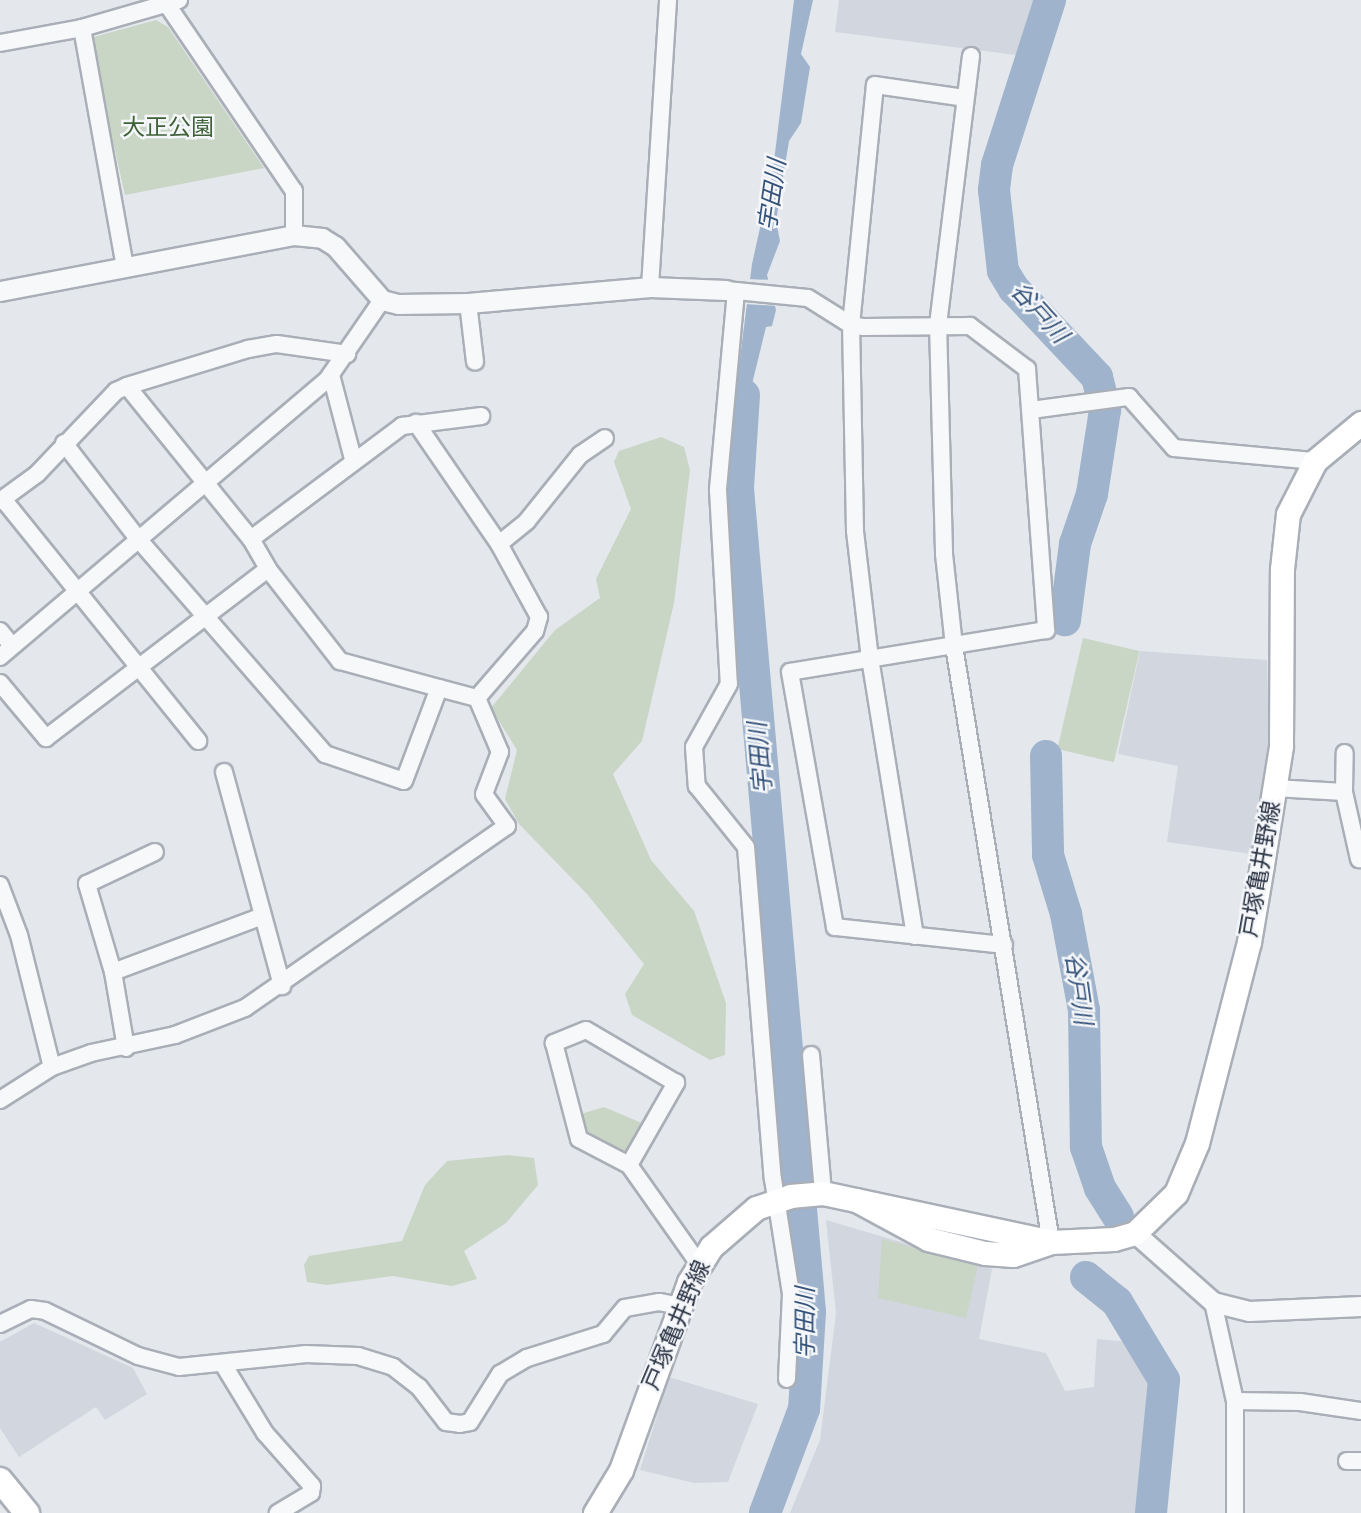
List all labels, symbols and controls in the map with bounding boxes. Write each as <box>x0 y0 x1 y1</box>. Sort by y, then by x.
park label: 大正公園 <box>122 113 214 141</box>
water label: 宇田川 <box>754 157 792 233</box>
water label: 谷戸川 <box>1004 277 1074 349</box>
water label: 宇田川 <box>744 721 778 795</box>
street label: 戸塚亀井野線 <box>1234 799 1286 939</box>
water label: 谷戸川 <box>1059 951 1097 1027</box>
street label: 戸塚亀井野線 <box>636 1256 716 1394</box>
water label: 宇田川 <box>792 1287 820 1359</box>

